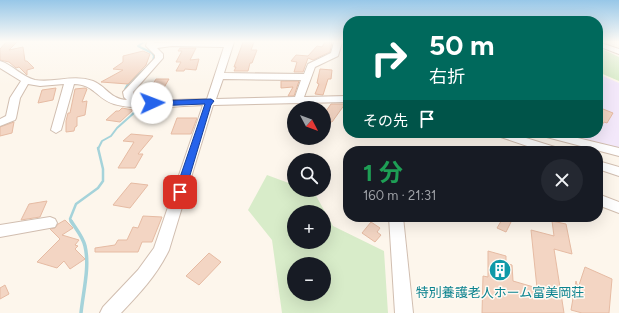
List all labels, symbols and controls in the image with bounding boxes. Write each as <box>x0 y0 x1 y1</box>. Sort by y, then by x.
text: 50 m <box>429 28 495 62</box>
icon: right <box>363 32 415 84</box>
text: 右折 <box>429 66 465 88</box>
position arrow <box>131 82 173 124</box>
north arrow <box>287 101 331 145</box>
map controls <box>287 101 331 301</box>
icon: arrive <box>416 108 438 130</box>
text: その先 <box>363 112 408 130</box>
button: search <box>287 153 331 197</box>
text: 1 分 <box>363 158 403 187</box>
button: close <box>541 159 583 201</box>
pin <box>163 175 197 209</box>
icon: arrive <box>169 181 191 203</box>
text: 160 m · 21:31 <box>363 188 436 203</box>
button: + <box>287 205 331 249</box>
button: − <box>287 257 331 301</box>
building icon: 特別養護老人ホーム富美岡荘 <box>487 257 513 283</box>
place label: 特別養護老人ホーム富美岡荘 <box>416 285 584 300</box>

